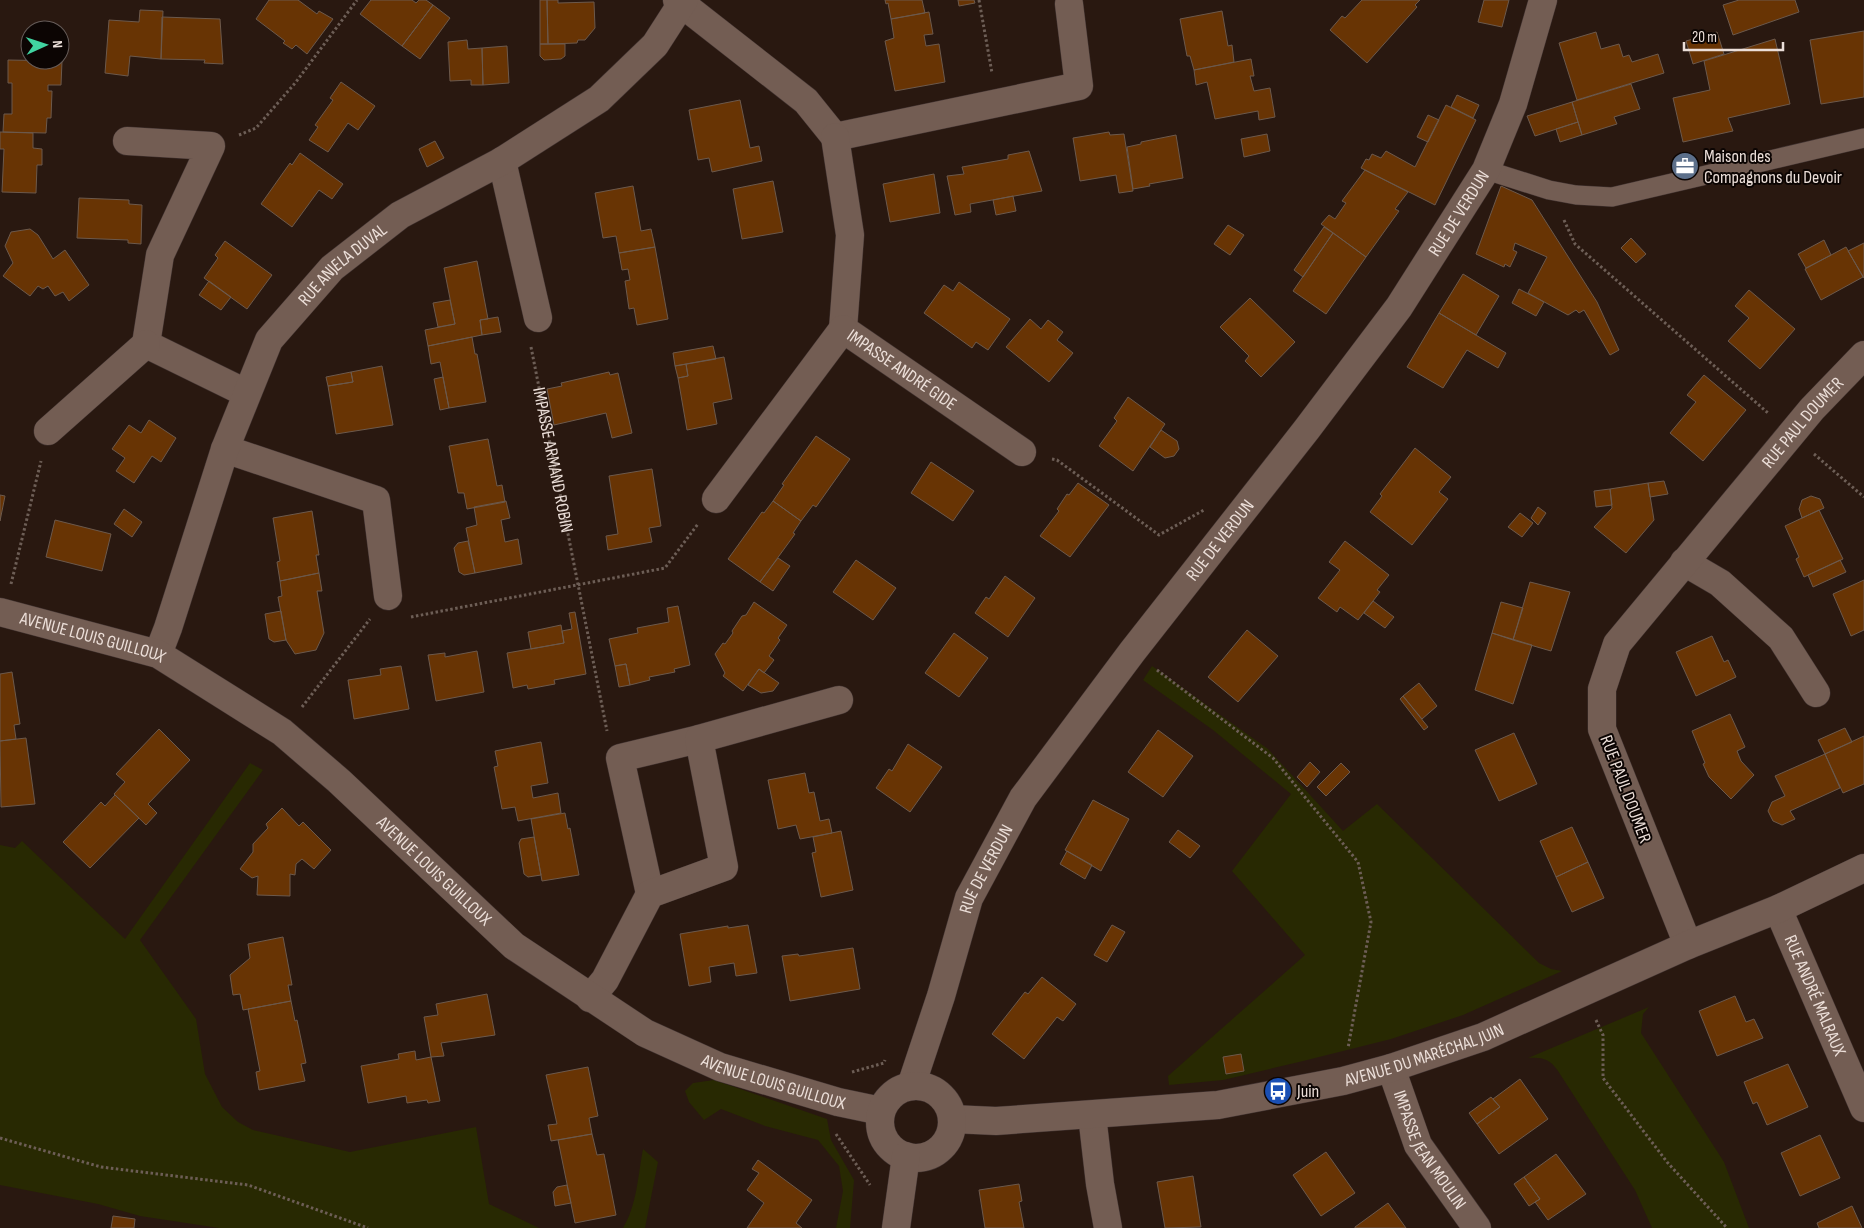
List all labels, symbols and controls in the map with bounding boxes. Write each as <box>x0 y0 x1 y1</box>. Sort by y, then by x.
north arrow <box>20 20 70 70</box>
scale bar <box>1684 20 1783 52</box>
text: 20 m <box>1692 28 1717 47</box>
text: N <box>49 40 66 49</box>
place label: Maison des Compagnons du Devoir <box>1704 146 1842 188</box>
office icon: Maison des Compagnons du Devoir <box>1670 151 1700 181</box>
street label: RUE DE VERDUN <box>1424 167 1494 260</box>
street label: RUE ANJELA DUVAL <box>294 219 391 310</box>
street label: IMPASSE ANDRÉ GIDE <box>843 325 960 415</box>
street label: RUE PAUL DOUMER <box>1758 373 1848 472</box>
street label: IMPASSE ARMAND ROBIN <box>528 385 578 535</box>
street label: RUE DE VERDUN <box>1182 496 1259 585</box>
street label: AVENUE LOUIS GUILLOUX <box>17 608 170 667</box>
street label: RUE PAUL DOUMER <box>1595 732 1656 846</box>
street label: AVENUE LOUIS GUILLOUX <box>372 812 496 930</box>
street label: RUE DE VERDUN <box>955 821 1018 916</box>
street label: RUE ANDRÉ MALRAUX <box>1780 932 1850 1059</box>
street label: AVENUE DU MARÉCHAL JUIN <box>1341 1019 1507 1091</box>
street label: AVENUE LOUIS GUILLOUX <box>697 1050 848 1114</box>
bus stop icon: Juin <box>1263 1076 1293 1106</box>
place label: Juin <box>1296 1081 1319 1102</box>
street label: IMPASSE JEAN MOULIN <box>1389 1088 1470 1213</box>

